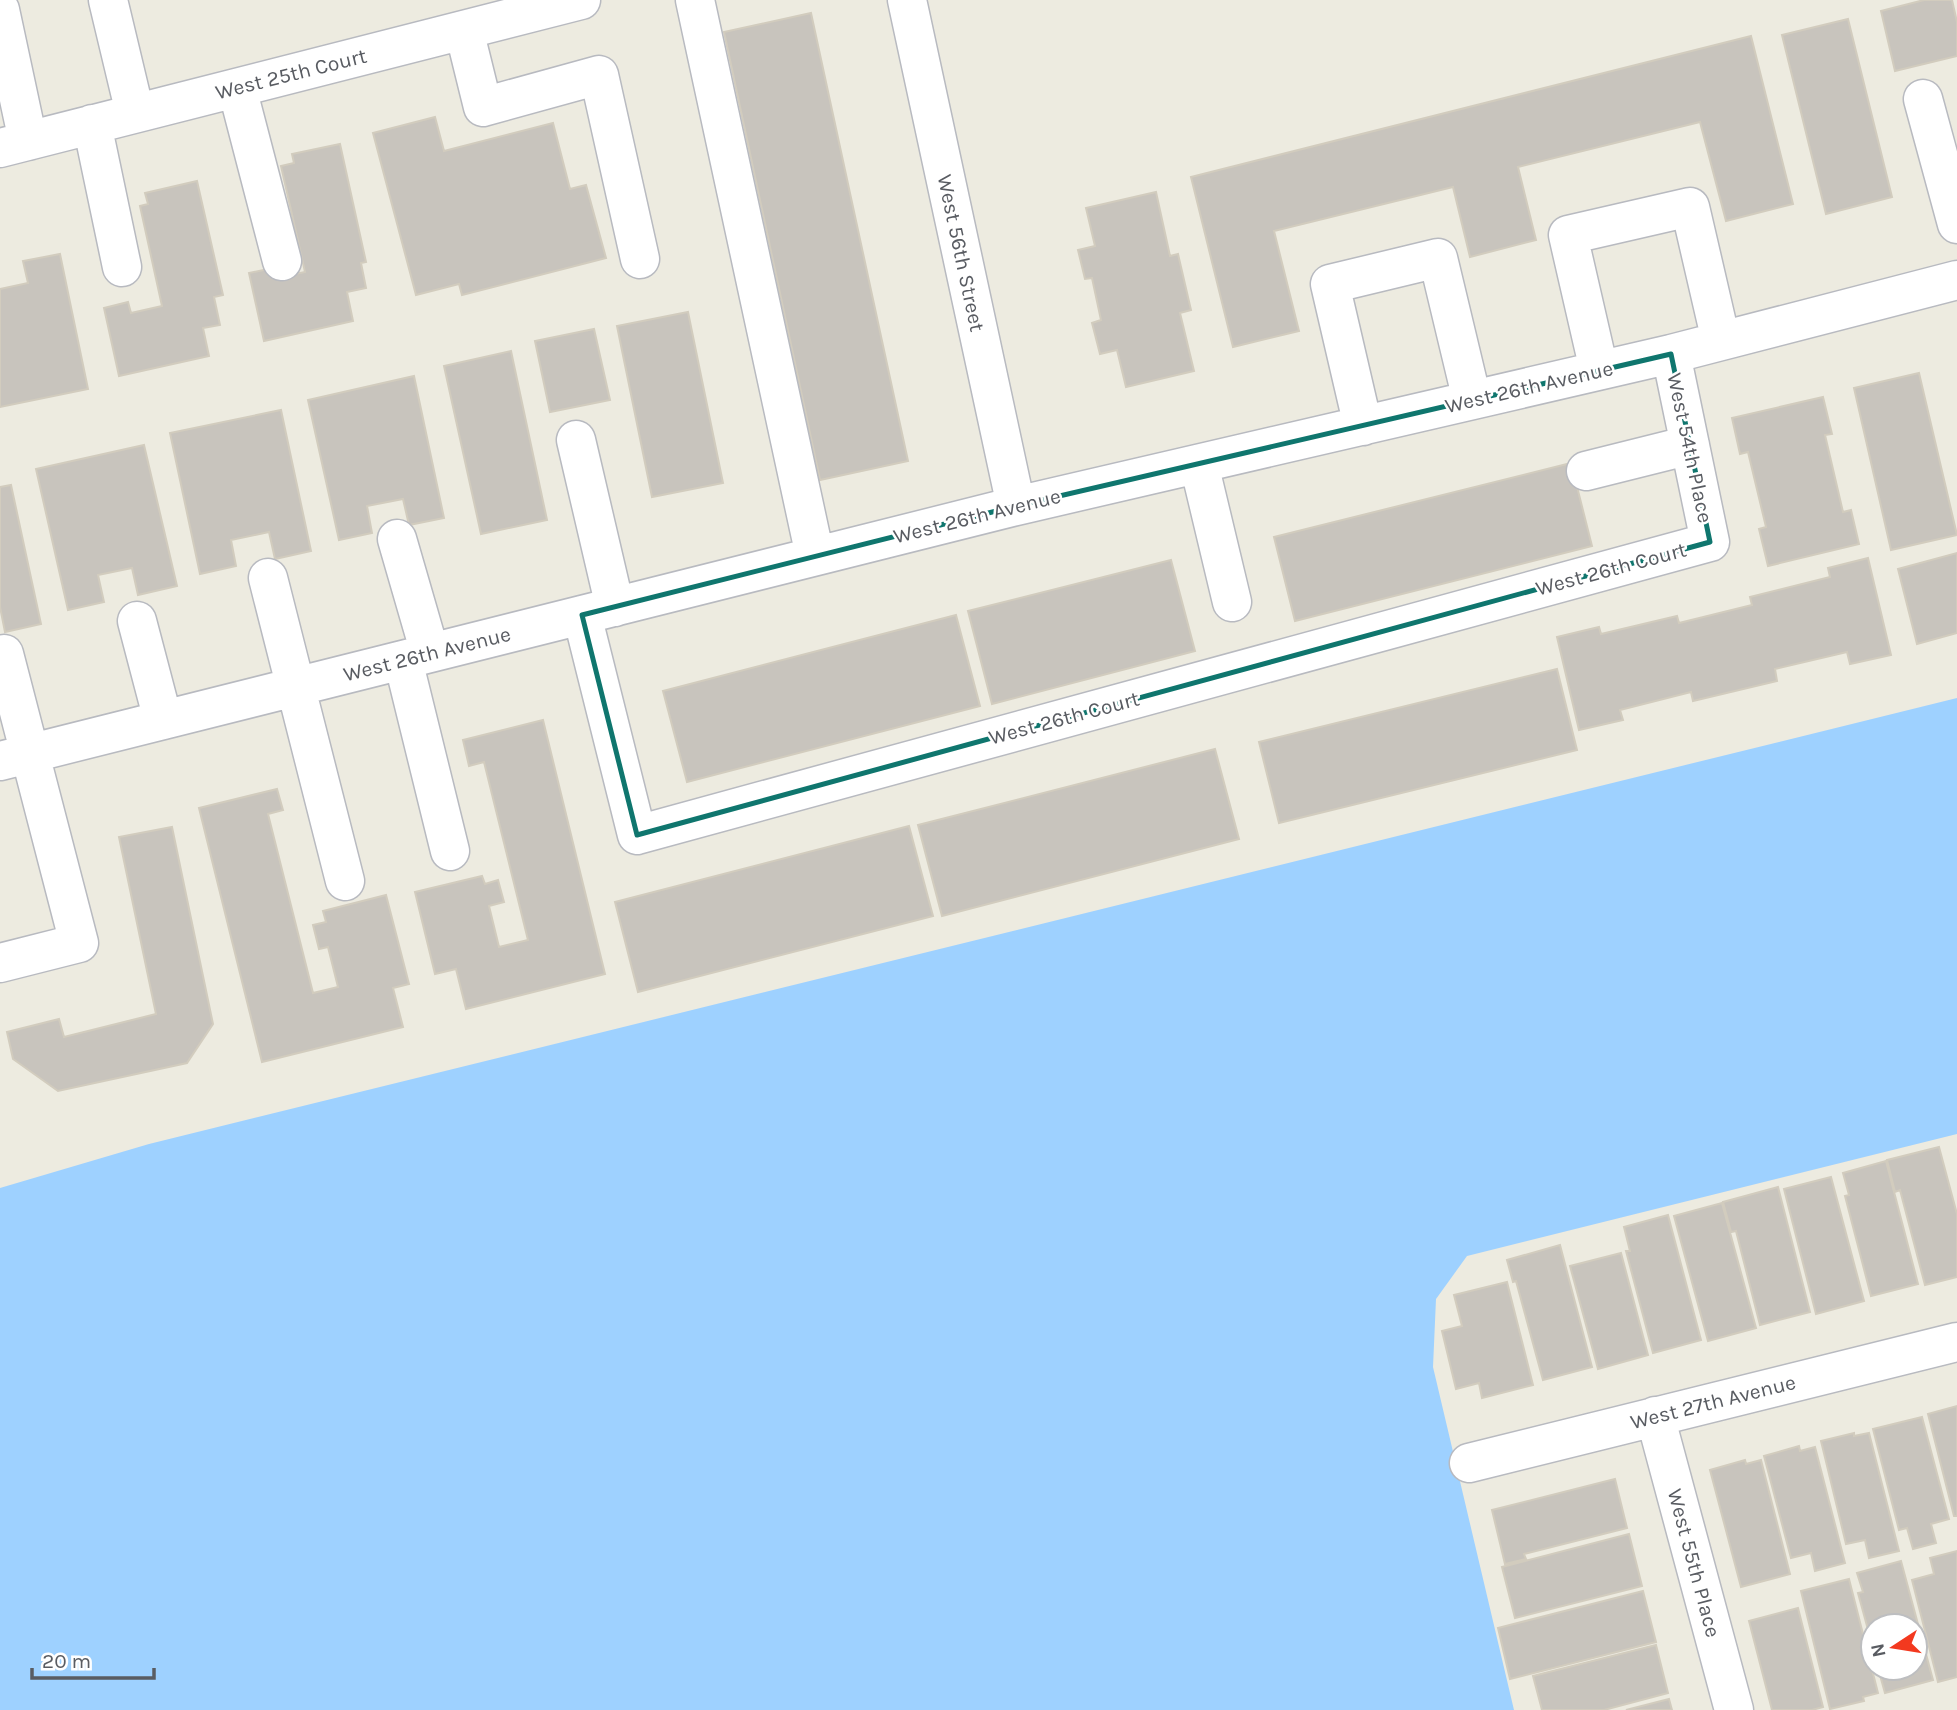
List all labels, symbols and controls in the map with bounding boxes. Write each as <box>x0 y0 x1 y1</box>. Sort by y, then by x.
street label: West 25th Court <box>213 44 369 104</box>
street label: West 56th Street <box>933 172 989 334</box>
street label: West 26th Avenue <box>1443 356 1615 418</box>
street label: West 54th Place <box>1662 371 1718 525</box>
street label: West 26th Avenue <box>891 484 1063 548</box>
street label: West 26th Court <box>1533 537 1689 601</box>
street label: West 26th Avenue <box>341 622 513 686</box>
street label: West 26th Court <box>986 686 1142 750</box>
street label: West 27th Avenue <box>1628 1370 1798 1434</box>
street label: West 55th Place <box>1663 1486 1725 1640</box>
north arrow <box>1859 1612 1929 1682</box>
scale bar <box>32 1636 154 1680</box>
text: N <box>1866 1641 1891 1659</box>
text: 20 m <box>42 1649 91 1673</box>

